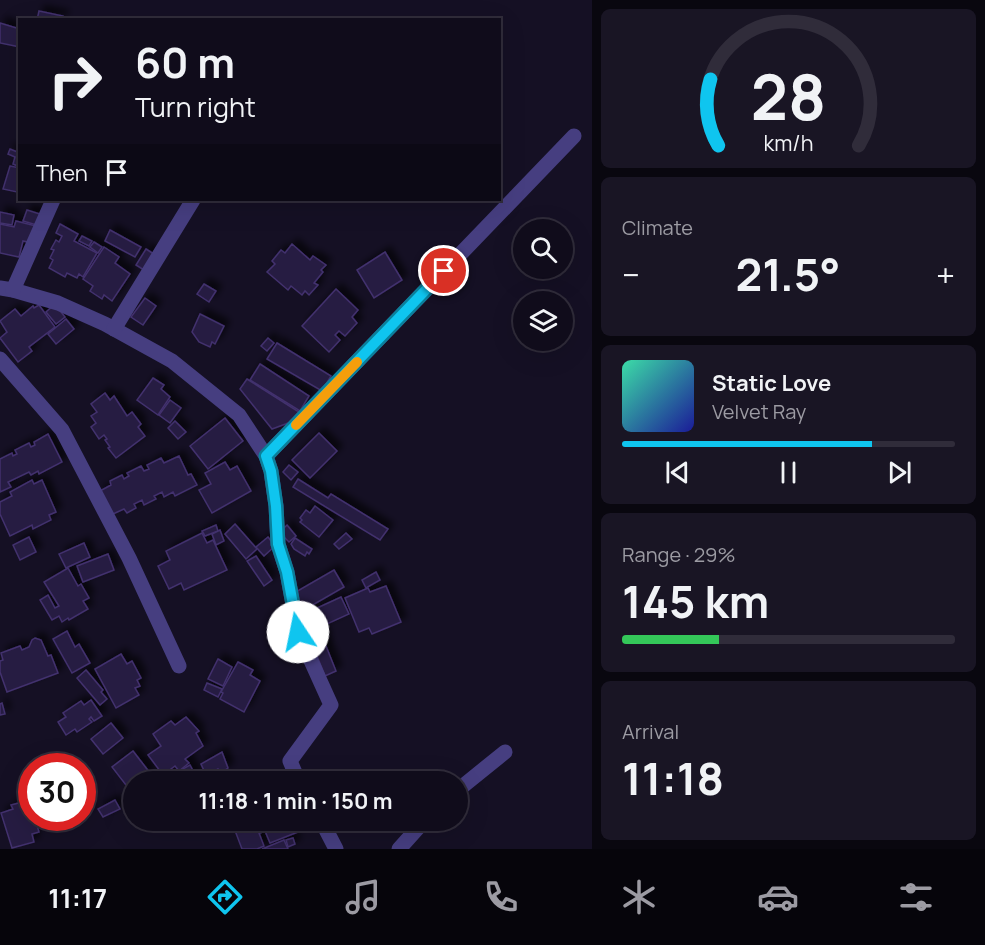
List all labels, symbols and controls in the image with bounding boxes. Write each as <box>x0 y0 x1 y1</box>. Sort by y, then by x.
text: 60 m <box>135 33 235 91</box>
icon: right <box>36 42 114 120</box>
text: 28 <box>751 53 826 139</box>
text: Turn right <box>135 88 256 125</box>
text: km/h <box>764 128 813 157</box>
icon: arrive <box>100 156 133 189</box>
text: Then <box>36 158 88 188</box>
text: Climate <box>622 214 693 241</box>
map controls <box>513 219 573 351</box>
button: search <box>513 219 573 279</box>
text: 21.5° <box>735 243 840 305</box>
pin <box>418 245 469 296</box>
text: − <box>622 252 640 297</box>
text: + <box>936 252 955 297</box>
icon: arrive <box>427 254 460 287</box>
button: layers <box>513 291 573 351</box>
text: Static Love <box>712 368 831 398</box>
text: Velvet Ray <box>712 398 806 425</box>
icon: previous <box>661 456 694 489</box>
icon: pause <box>772 456 805 489</box>
icon: next <box>883 456 916 489</box>
text: Range · 29% <box>622 541 736 568</box>
text: 145 km <box>622 570 769 632</box>
position arrow <box>266 600 330 664</box>
text: Arrival <box>622 718 679 745</box>
text: 11:18 <box>622 747 724 809</box>
speed limit sign: 30 <box>18 753 96 831</box>
text: 11:18 · 1 min · 150 m <box>198 786 393 816</box>
icon: directions <box>204 876 246 918</box>
icon: music <box>342 876 384 918</box>
icon: phone <box>480 876 522 918</box>
icon: climate <box>618 876 660 918</box>
icon: car <box>757 876 799 918</box>
icon: filters <box>895 876 937 918</box>
text: 11:17 <box>48 879 107 916</box>

